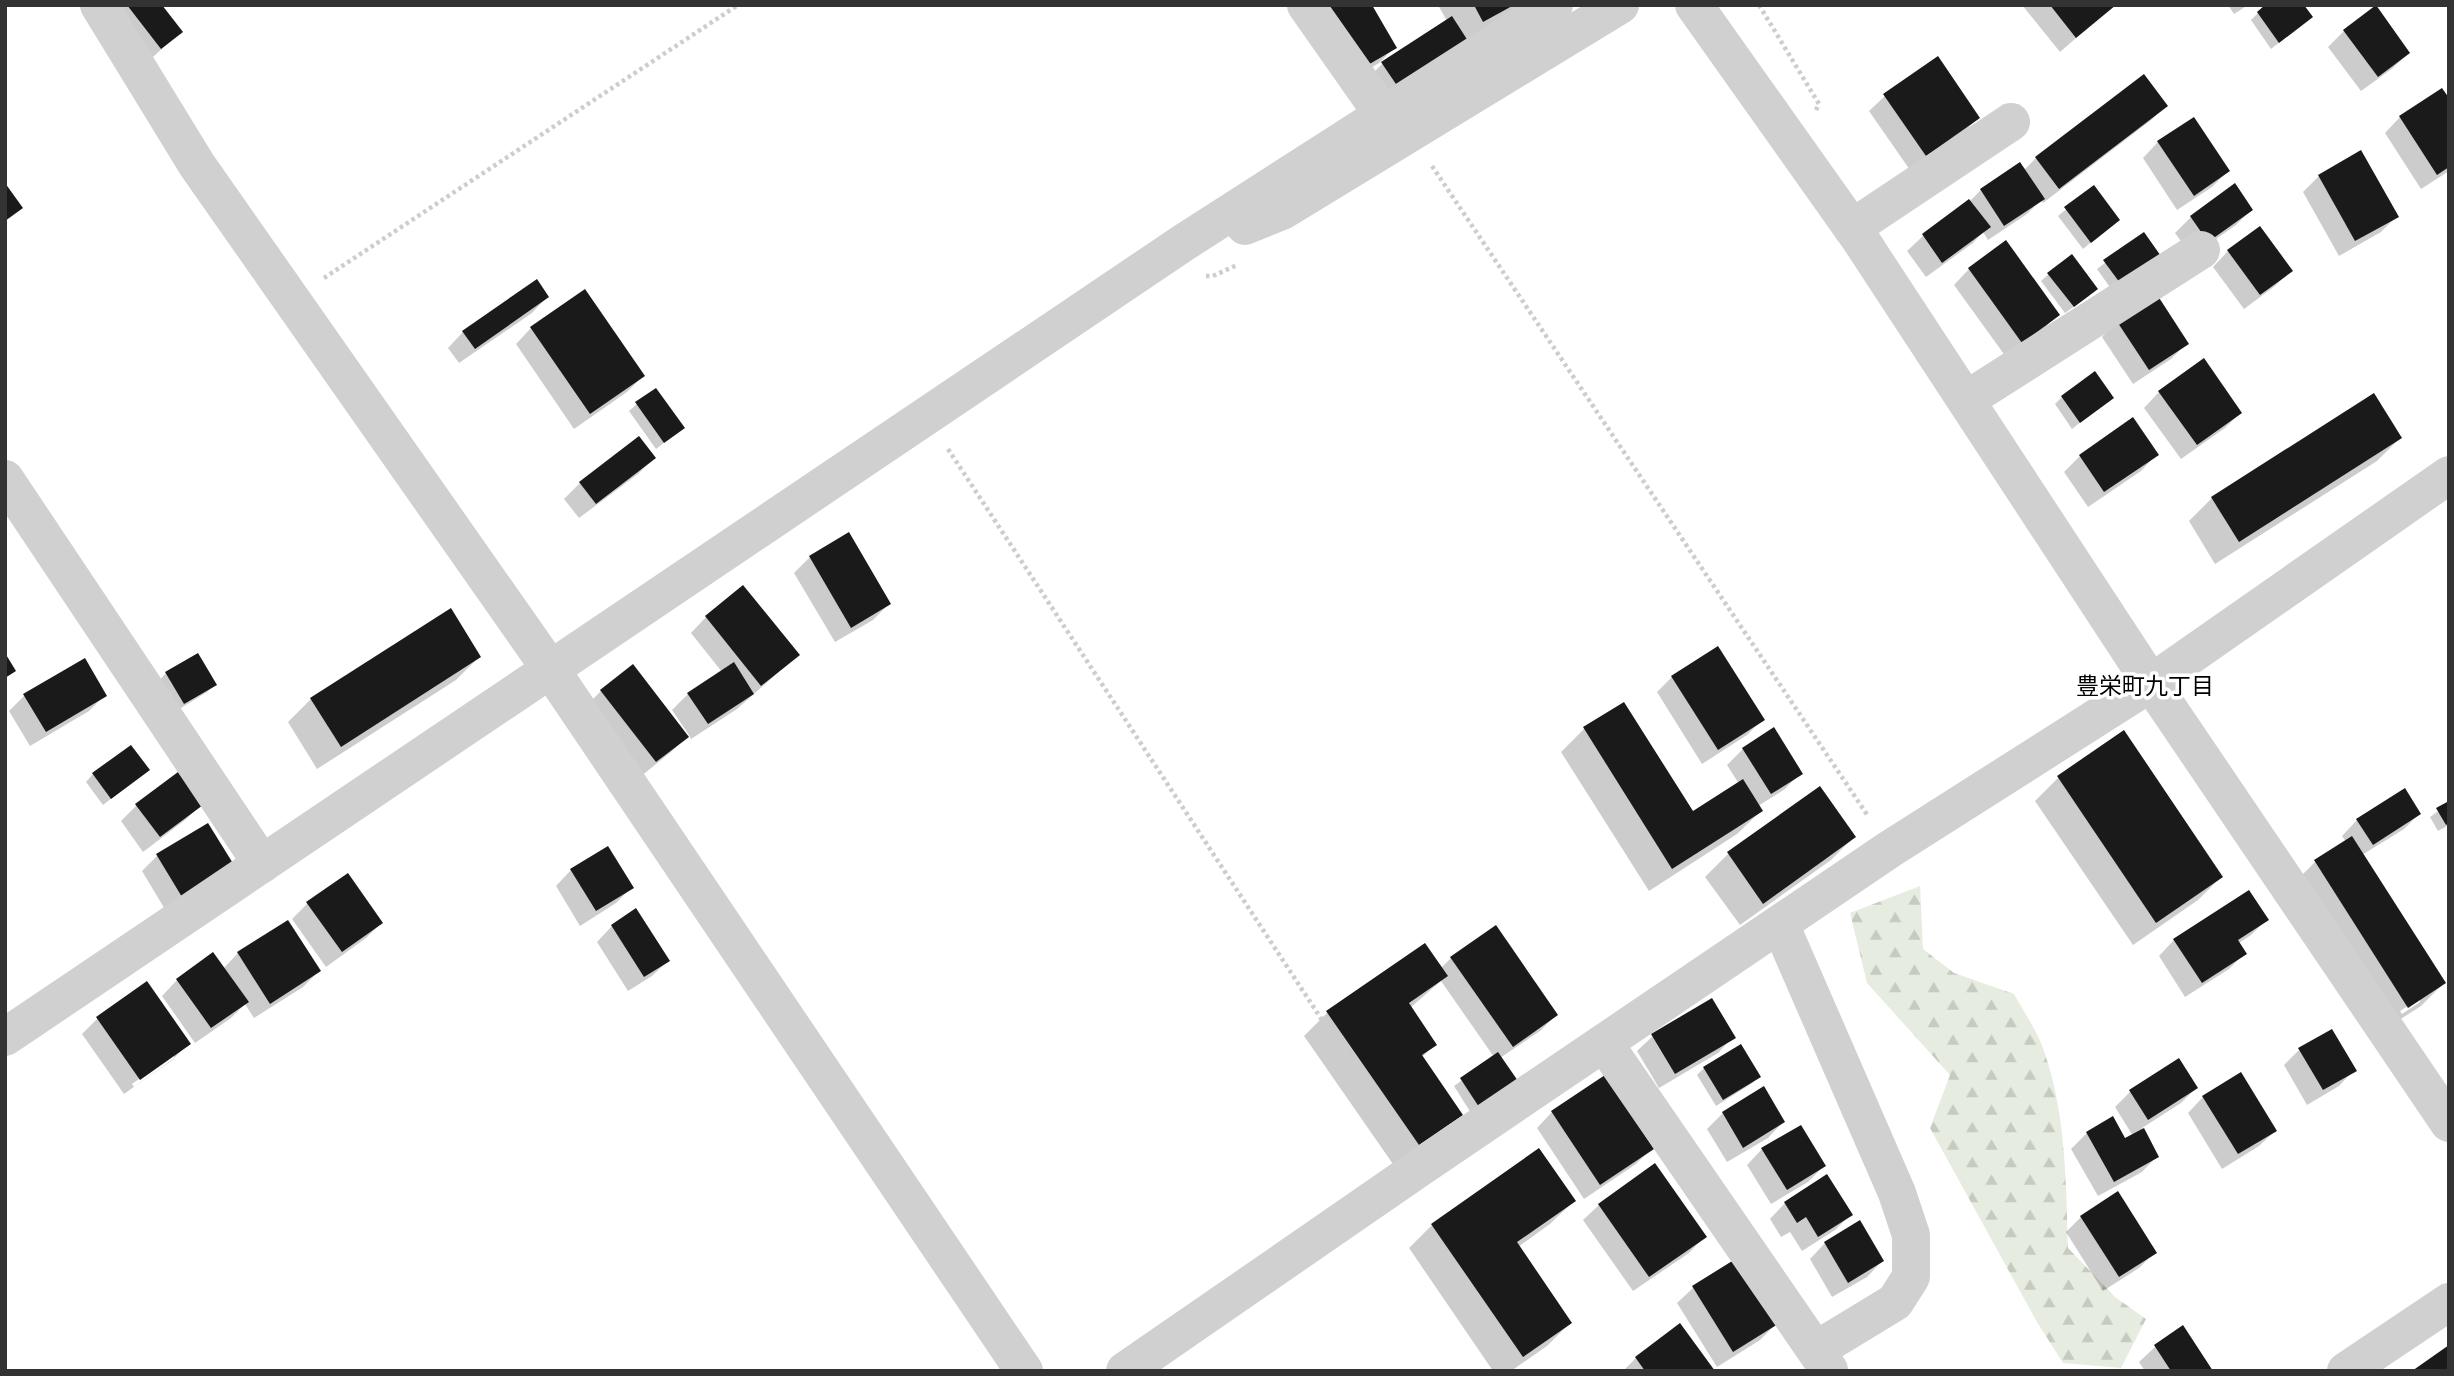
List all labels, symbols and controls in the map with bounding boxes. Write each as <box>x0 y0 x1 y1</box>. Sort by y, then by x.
district label: 豊栄町九丁目 <box>2076 668 2214 703</box>

